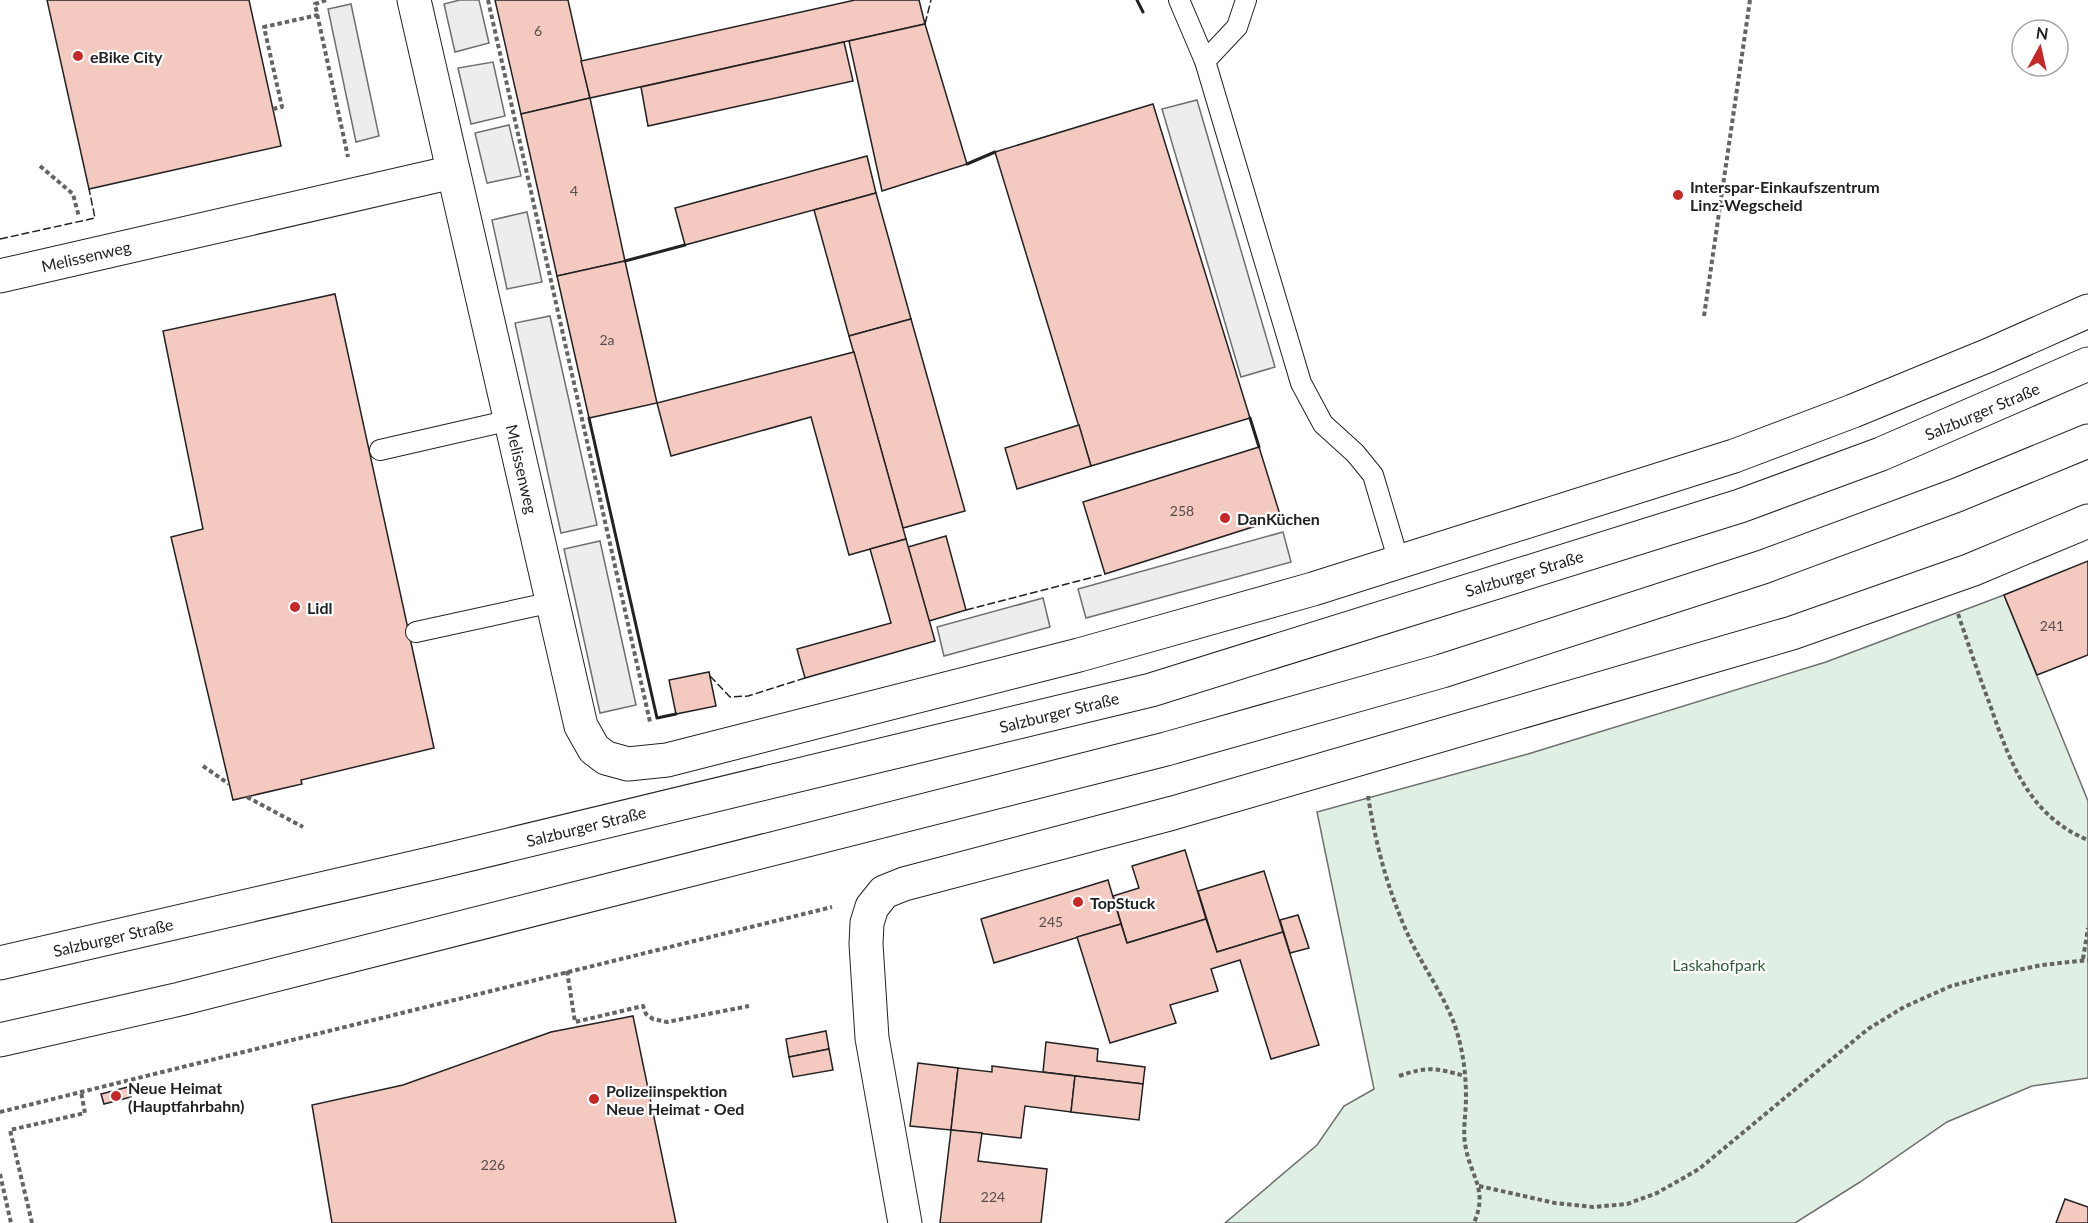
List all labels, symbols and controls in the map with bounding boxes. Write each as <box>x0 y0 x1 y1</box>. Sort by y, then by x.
north arrow <box>2010 18 2070 78</box>
house number: 6 <box>534 22 542 39</box>
text: N <box>2035 22 2050 43</box>
place label: eBike City <box>90 47 163 66</box>
marker: eBike City <box>71 49 85 63</box>
place label: Interspar-Einkaufszentrum Linz-Wegscheid <box>1690 177 1880 214</box>
house number: 4 <box>570 182 578 199</box>
marker: Interspar-Einkaufszentrum Linz-Wegscheid <box>1671 188 1685 202</box>
street label: Melissenweg <box>39 236 133 276</box>
house number: 2a <box>599 331 615 348</box>
street label: Salzburger Straße <box>1922 378 2042 444</box>
street label: Melissenweg <box>502 422 542 516</box>
house number: 258 <box>1170 502 1194 519</box>
place label: DanKüchen <box>1237 509 1320 528</box>
marker: DanKüchen <box>1218 511 1232 525</box>
street label: Salzburger Straße <box>1463 546 1585 600</box>
place label: Lidl <box>307 598 332 617</box>
marker: Lidl <box>288 600 302 614</box>
house number: 241 <box>2040 617 2064 634</box>
street label: Salzburger Straße <box>997 688 1121 736</box>
street label: Salzburger Straße <box>524 802 648 850</box>
place label: TopStuck <box>1090 893 1156 912</box>
marker: TopStuck <box>1071 895 1085 909</box>
house number: 245 <box>1039 913 1063 930</box>
street label: Salzburger Straße <box>51 914 175 960</box>
park label: Laskahofpark <box>1672 955 1767 974</box>
place label: Neue Heimat (Hauptfahrbahn) <box>128 1078 244 1115</box>
place label: Polizeiinspektion Neue Heimat - Oed <box>606 1081 744 1118</box>
marker: Neue Heimat (Hauptfahrbahn) <box>109 1089 123 1103</box>
marker: Polizeiinspektion Neue Heimat - Oed <box>587 1092 601 1106</box>
house number: 226 <box>481 1156 505 1173</box>
house number: 224 <box>981 1188 1005 1205</box>

